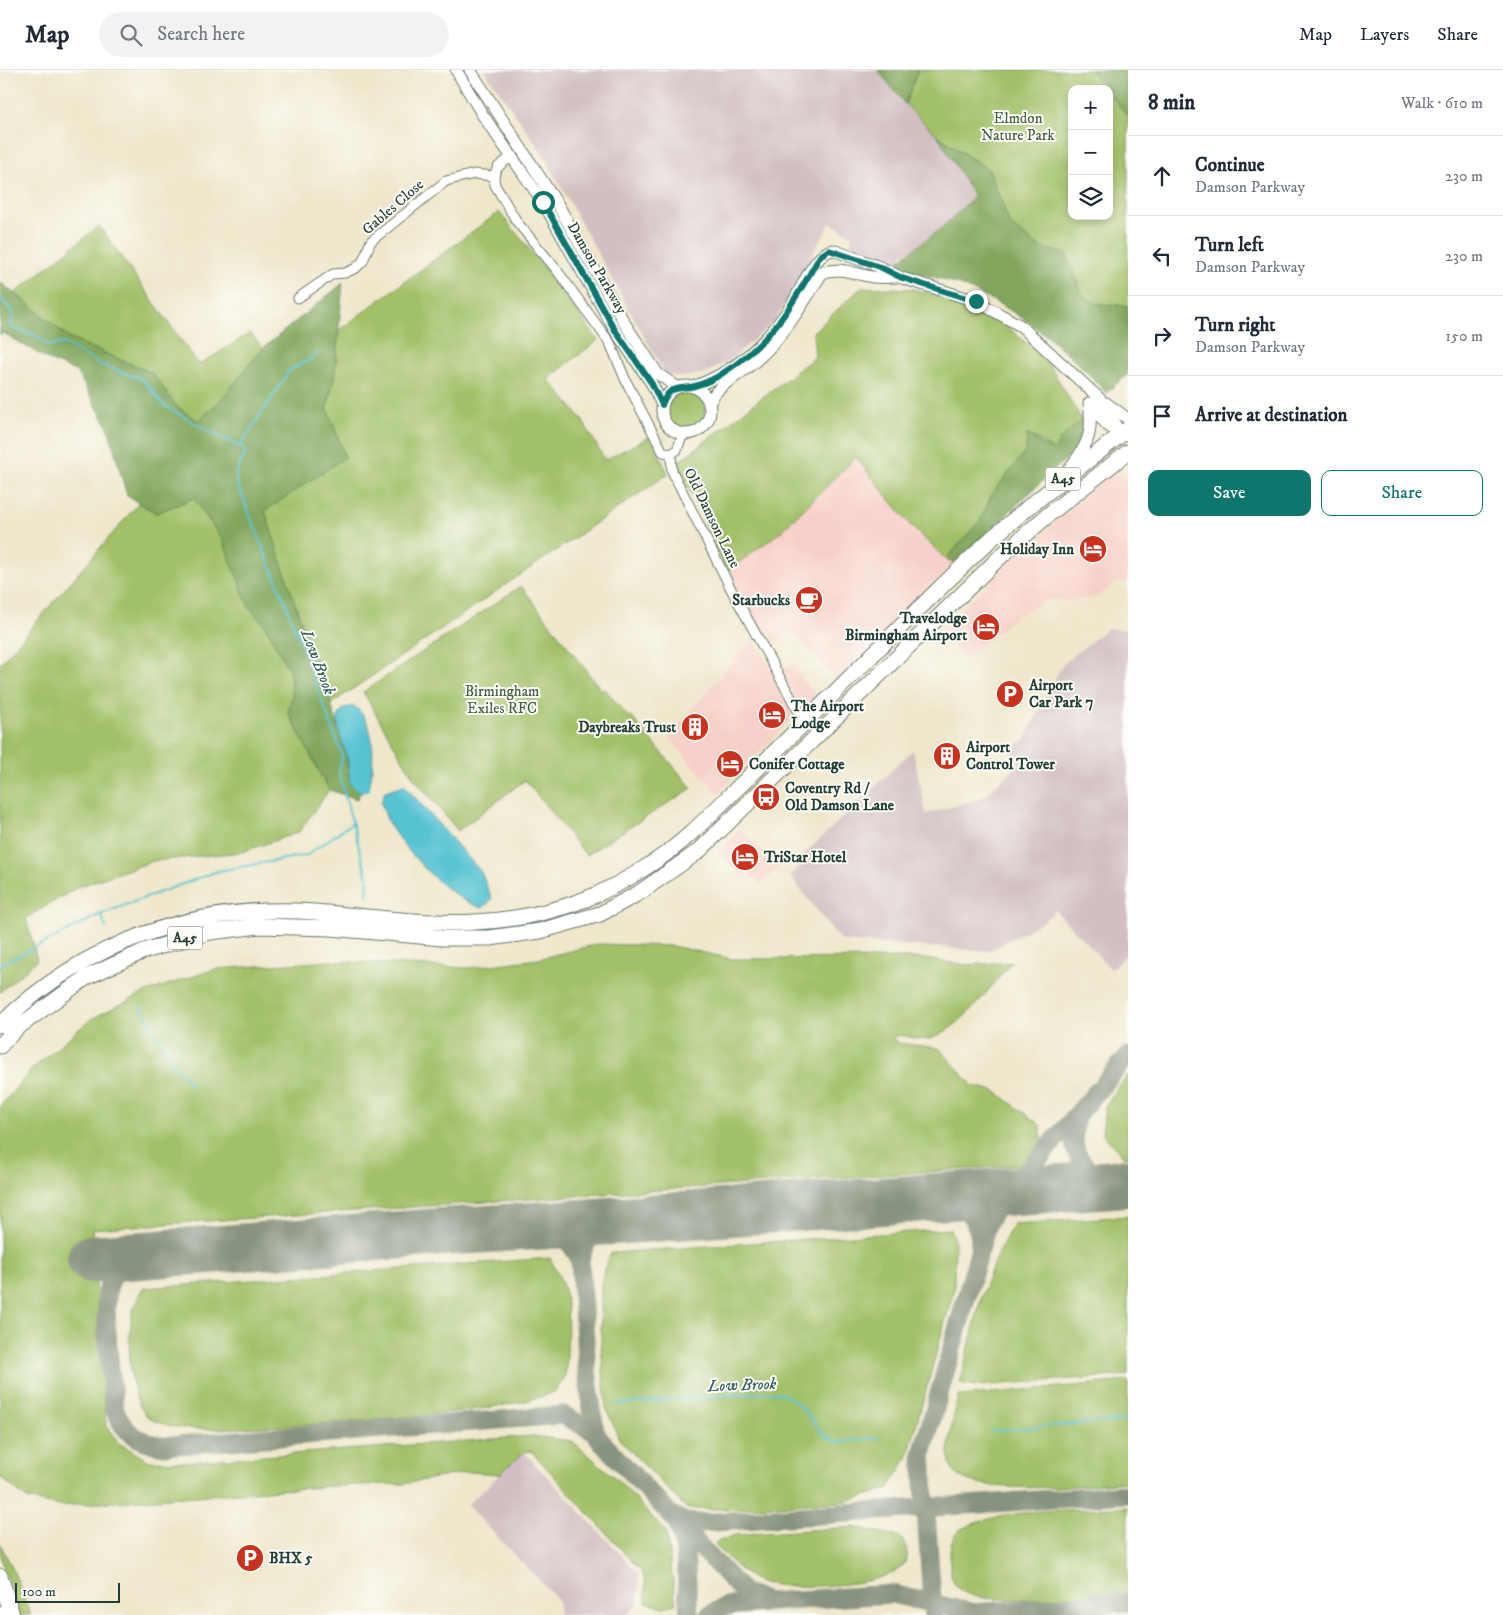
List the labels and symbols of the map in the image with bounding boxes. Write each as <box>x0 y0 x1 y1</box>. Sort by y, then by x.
park label: Elmdon Nature Park <box>981 109 1055 145</box>
street label: Gables Close <box>358 175 428 239</box>
route start <box>532 191 555 214</box>
street label: Damson Parkway <box>563 219 631 318</box>
route end <box>965 290 988 313</box>
street label: Old Damson Lane <box>680 465 744 571</box>
road number: A45 <box>1046 468 1080 490</box>
hotel icon: Holiday Inn <box>1078 534 1108 564</box>
place label: Holiday Inn <box>1000 540 1074 559</box>
cafe icon: Starbucks <box>794 585 824 615</box>
place label: Starbucks <box>732 591 790 610</box>
place label: Travelodge Birmingham Airport <box>845 609 968 645</box>
hotel icon: Travelodge Birmingham Airport <box>971 612 1001 642</box>
water label: Low Brook <box>296 626 340 698</box>
place label: Airport Car Park 7 <box>1028 676 1093 712</box>
parking icon: Airport Car Park 7 <box>995 679 1025 709</box>
park label: Birmingham Exiles RFC <box>465 682 539 718</box>
place label: The Airport Lodge <box>790 697 864 733</box>
hotel icon: The Airport Lodge <box>757 700 787 730</box>
building icon: Daybreaks Trust <box>680 712 710 742</box>
place label: Daybreaks Trust <box>578 718 676 737</box>
place label: Airport Control Tower <box>965 738 1055 774</box>
building icon: Airport Control Tower <box>932 741 962 771</box>
hotel icon: Conifer Cottage <box>715 749 745 779</box>
place label: Conifer Cottage <box>749 755 845 774</box>
place label: Coventry Rd / Old Damson Lane <box>785 779 895 815</box>
bus stop icon: Coventry Rd / Old Damson Lane <box>751 782 781 812</box>
hotel icon: TriStar Hotel <box>730 842 760 872</box>
place label: TriStar Hotel <box>763 848 847 867</box>
road number: A45 <box>168 926 202 950</box>
water label: Low Brook <box>706 1374 777 1396</box>
parking icon: BHX 5 <box>235 1543 265 1573</box>
place label: BHX 5 <box>269 1549 313 1568</box>
scale bar <box>15 1580 120 1603</box>

